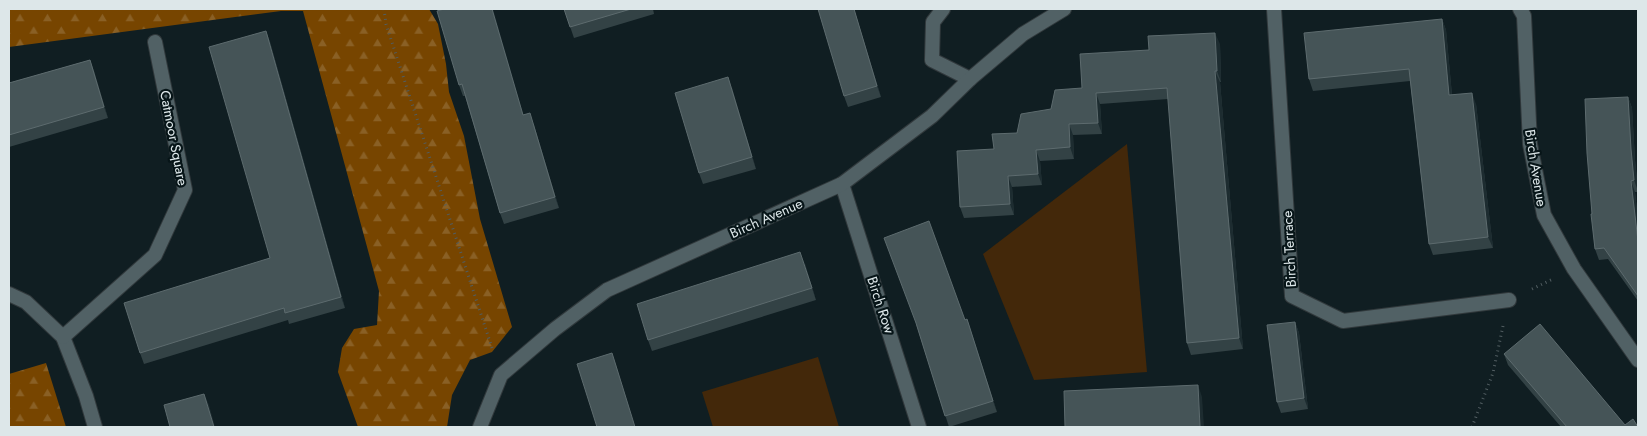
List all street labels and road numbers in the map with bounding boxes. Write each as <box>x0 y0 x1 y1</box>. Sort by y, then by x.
street label: Catmoor Square <box>155 89 193 187</box>
street label: Birch Avenue <box>1520 128 1552 208</box>
street label: Birch Avenue <box>726 193 806 243</box>
street label: Birch Terrace <box>1277 210 1301 288</box>
street label: Birch Row <box>862 274 900 337</box>

